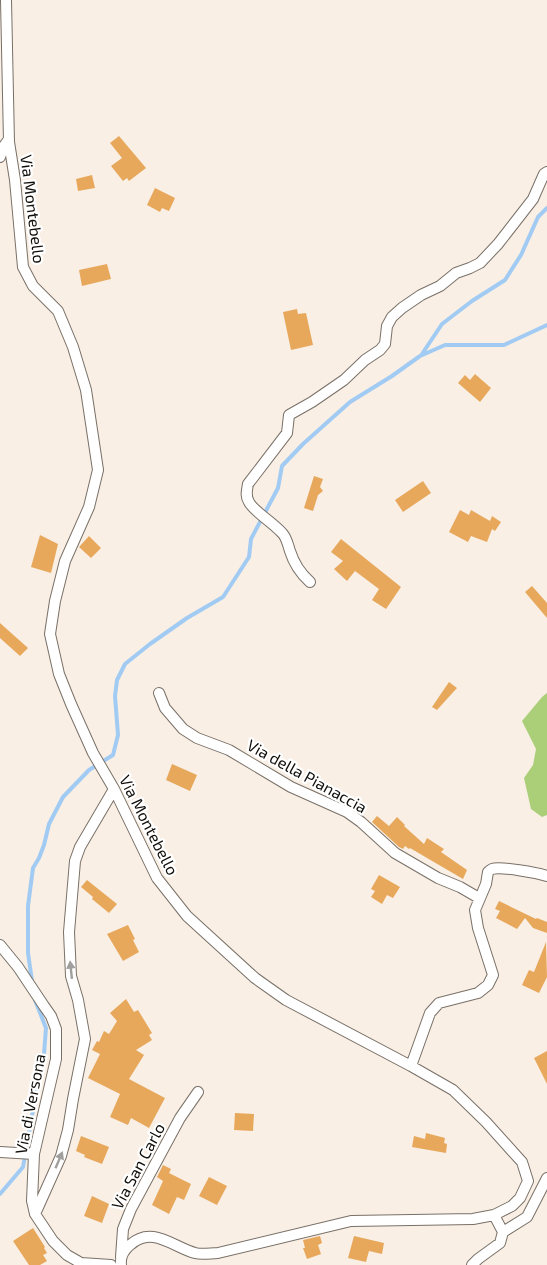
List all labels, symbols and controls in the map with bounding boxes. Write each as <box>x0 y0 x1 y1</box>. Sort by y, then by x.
street label: Via Montebello <box>17 153 50 264</box>
street label: Via della Pianaccia <box>244 735 371 816</box>
street label: Via Montebello <box>116 772 183 878</box>
one-way arrow <box>67 961 76 980</box>
street label: Via di Versona <box>10 1052 49 1156</box>
street label: Via San Carlo <box>107 1119 168 1212</box>
one-way arrow <box>54 1151 64 1169</box>

